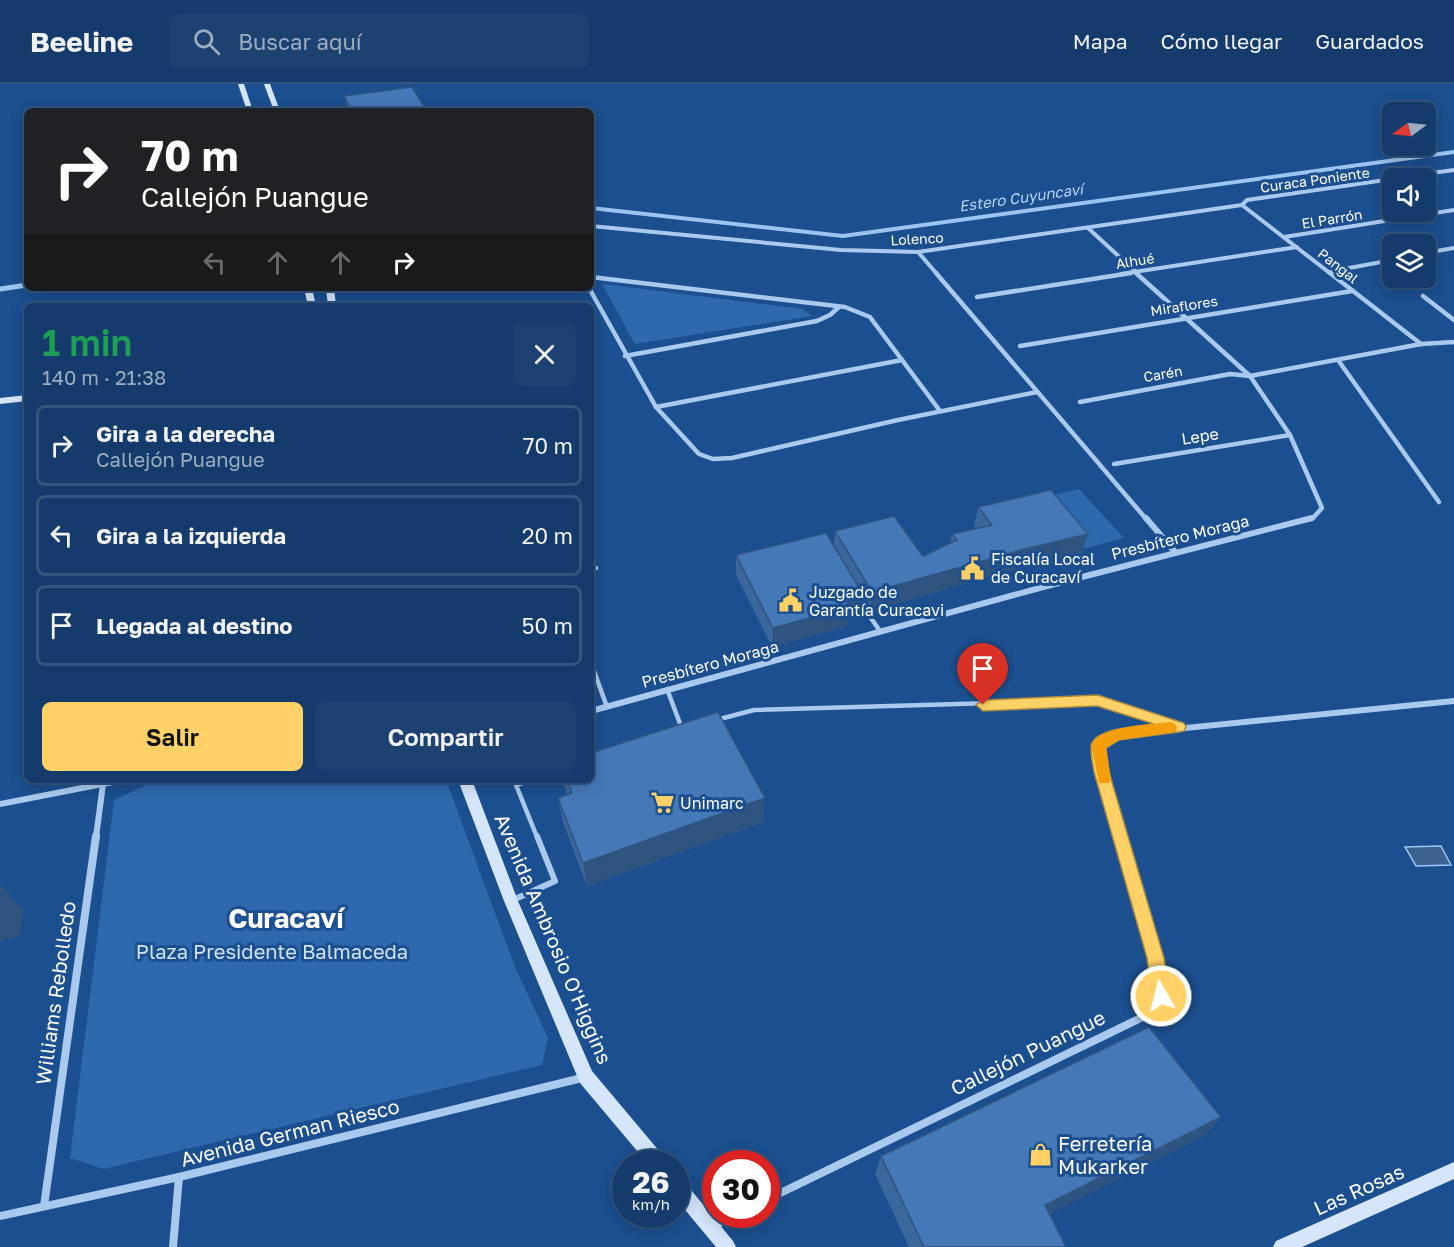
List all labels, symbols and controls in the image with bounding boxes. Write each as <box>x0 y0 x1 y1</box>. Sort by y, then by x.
search box <box>169 14 589 68</box>
text: Beeline <box>30 25 133 58</box>
icon: search <box>190 25 223 58</box>
text: Buscar aquí <box>238 28 362 55</box>
text: Mapa <box>1073 28 1128 54</box>
text: Cómo llegar <box>1161 28 1282 54</box>
text: Guardados <box>1315 28 1424 54</box>
north arrow <box>1382 102 1436 156</box>
map controls <box>1382 102 1436 288</box>
text: 70 m <box>141 130 238 180</box>
icon: right <box>42 132 120 210</box>
street label: Curaca Poniente <box>1259 163 1371 196</box>
button: sound <box>1382 168 1436 222</box>
water label: Estero Cuyuncaví <box>958 179 1088 216</box>
text: Callejón Puangue <box>141 181 369 213</box>
street label: El Parrón <box>1300 205 1363 232</box>
street label: Lolenco <box>890 229 944 248</box>
button: layers <box>1382 234 1436 288</box>
street label: Pangal <box>1315 245 1362 287</box>
icon: left <box>198 246 231 279</box>
icon: ahead <box>261 246 294 279</box>
icon: ahead <box>324 246 357 279</box>
icon: right <box>387 246 420 279</box>
street label: Alhué <box>1114 249 1155 272</box>
street label: Miraflores <box>1149 292 1219 319</box>
text: 1 min <box>42 321 132 364</box>
button: close <box>513 323 576 386</box>
street label: Carén <box>1142 362 1184 385</box>
text: 140 m · 21:38 <box>42 365 166 389</box>
text: Gira a la derecha <box>96 420 275 447</box>
street label: Lepe <box>1180 423 1220 449</box>
icon: right <box>45 429 78 462</box>
text: 70 m <box>523 432 573 459</box>
text: Callejón Puangue <box>96 447 265 471</box>
street label: Presbítero Moraga <box>1109 510 1251 564</box>
icon: left <box>45 519 78 552</box>
text: Gira a la izquierda <box>96 522 286 549</box>
text: 20 m <box>522 522 573 549</box>
place label: Fiscalía Local de Curacaví <box>991 549 1095 587</box>
public building icon: Fiscalía Local de Curacaví <box>960 555 986 581</box>
place label: Juzgado de Garantía Curacavi <box>809 582 944 620</box>
public building icon: Juzgado de Garantía Curacavi <box>778 588 804 614</box>
icon: arrive <box>45 609 78 642</box>
text: Llegada al destino <box>96 612 293 639</box>
text: 50 m <box>522 612 573 639</box>
street label: Presbítero Moraga <box>639 636 781 692</box>
pin <box>957 643 1008 705</box>
icon: arrive <box>966 652 999 685</box>
button: Salir <box>42 702 303 771</box>
button: Compartir <box>315 702 576 771</box>
supermarket icon: Unimarc <box>649 790 675 816</box>
place label: Unimarc <box>680 793 744 813</box>
street label: Avenida Ambrosio O'Higgins <box>490 810 618 1067</box>
street label: Williams Rebolledo <box>30 900 80 1086</box>
district label: Curacaví <box>228 902 346 934</box>
park label: Plaza Presidente Balmaceda <box>136 939 408 963</box>
position arrow <box>1129 964 1193 1028</box>
street label: Callejón Puangue <box>947 1004 1109 1100</box>
street label: Avenida German Riesco <box>178 1093 402 1171</box>
place label: Ferretería Mukarker <box>1058 1131 1152 1178</box>
shop icon: Ferretería Mukarker <box>1027 1142 1053 1168</box>
speed limit sign: 30 <box>702 1150 780 1228</box>
street label: Las Rosas <box>1310 1159 1408 1220</box>
text: 26 <box>632 1164 670 1200</box>
text: km/h <box>632 1195 670 1213</box>

